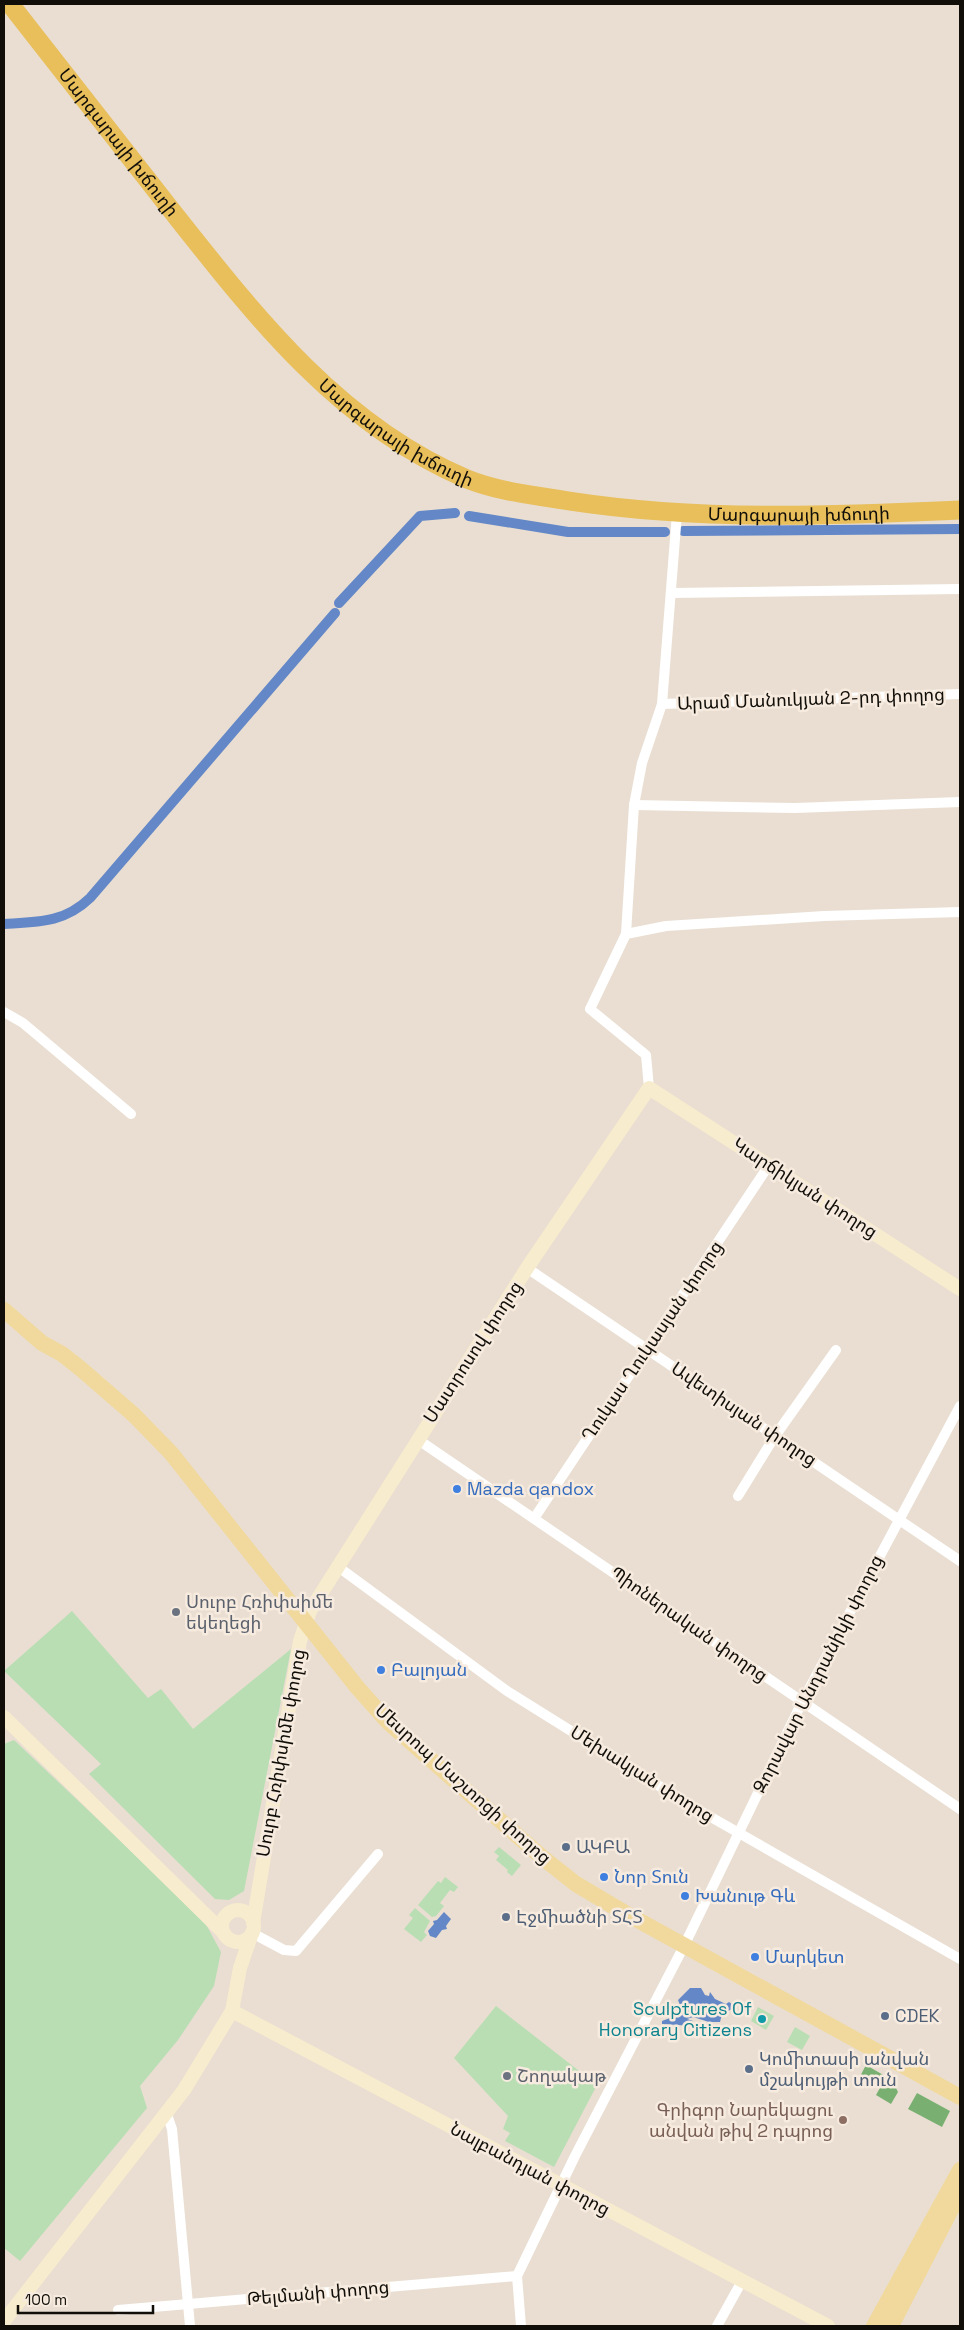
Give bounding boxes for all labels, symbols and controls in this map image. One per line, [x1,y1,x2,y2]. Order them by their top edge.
street label: Մարգարայի խճուղի [54,64,184,221]
street label: Մարգարայի խճուղի [314,373,477,491]
street label: Մարգարայի խճուղի [707,501,890,526]
street label: Արամ Մանուկյան 2-րդ փողոց [677,682,945,715]
street label: Կարճիկյան փողոց [729,1132,882,1243]
street label: Ղուկաս Ղուկասյան փողոց [576,1236,727,1445]
street label: Մատրոսով փողոց [418,1276,527,1427]
street label: Ավետիսյան փողոց [667,1356,822,1471]
place label: Mazda qandox [467,1477,594,1500]
marker: Mazda qandox [451,1483,463,1495]
street label: Զորավար Անդրանիկի փողոց [747,1551,888,1797]
street label: Պիոներական փողոց [606,1561,772,1687]
place label: Սուրբ Հռիփսիմե եկեղեցի [186,1590,333,1634]
marker: Սուրբ Հռիփսիմե եկեղեցի [170,1606,182,1618]
street label: Սուրբ Հռիփսիմե փողոց [251,1647,310,1859]
place label: Բալոյան [391,1658,467,1681]
marker: Բալոյան [375,1664,387,1676]
street label: Մեսրոպ Մաշտոցի փողոց [370,1698,556,1869]
street label: Մեխակյան փողոց [566,1720,718,1827]
place label: ԱԿԲԱ [576,1835,630,1858]
marker: ԱԿԲԱ [560,1841,572,1853]
place label: Նոր Տուն [614,1865,689,1888]
marker: Նոր Տուն [598,1871,610,1883]
place label: Խանութ Գև [695,1884,796,1907]
marker: Խանութ Գև [679,1890,691,1902]
place label: Էջմիածնի ՏՀՏ [516,1905,643,1928]
marker: Էջմիածնի ՏՀՏ [500,1911,512,1923]
place label: Մարկետ [765,1945,845,1968]
marker: Մարկետ [749,1951,761,1963]
place label: Sculptures Of Honorary Citizens [599,1997,752,2041]
place label: CDEK [895,2004,940,2027]
marker: CDEK [879,2010,891,2022]
marker: Sculptures Of Honorary Citizens [756,2013,768,2025]
place label: Կոմիտասի անվան մշակույթի տուն [759,2047,929,2091]
marker: Կոմիտասի անվան մշակույթի տուն [743,2063,755,2075]
place label: Շողակաթ [517,2064,607,2087]
marker: Շողակաթ [501,2070,513,2082]
place label: Գրիգոր Նարեկացու անվան թիվ 2 դպրոց [649,2098,833,2142]
marker: Գրիգոր Նարեկացու անվան թիվ 2 դպրոց [837,2114,849,2126]
street label: Նալբանդյան փողոց [446,2117,614,2220]
street label: Թելմանի փողոց [246,2275,390,2310]
scale bar [18,2282,152,2314]
text: 100 m [25,2290,67,2309]

